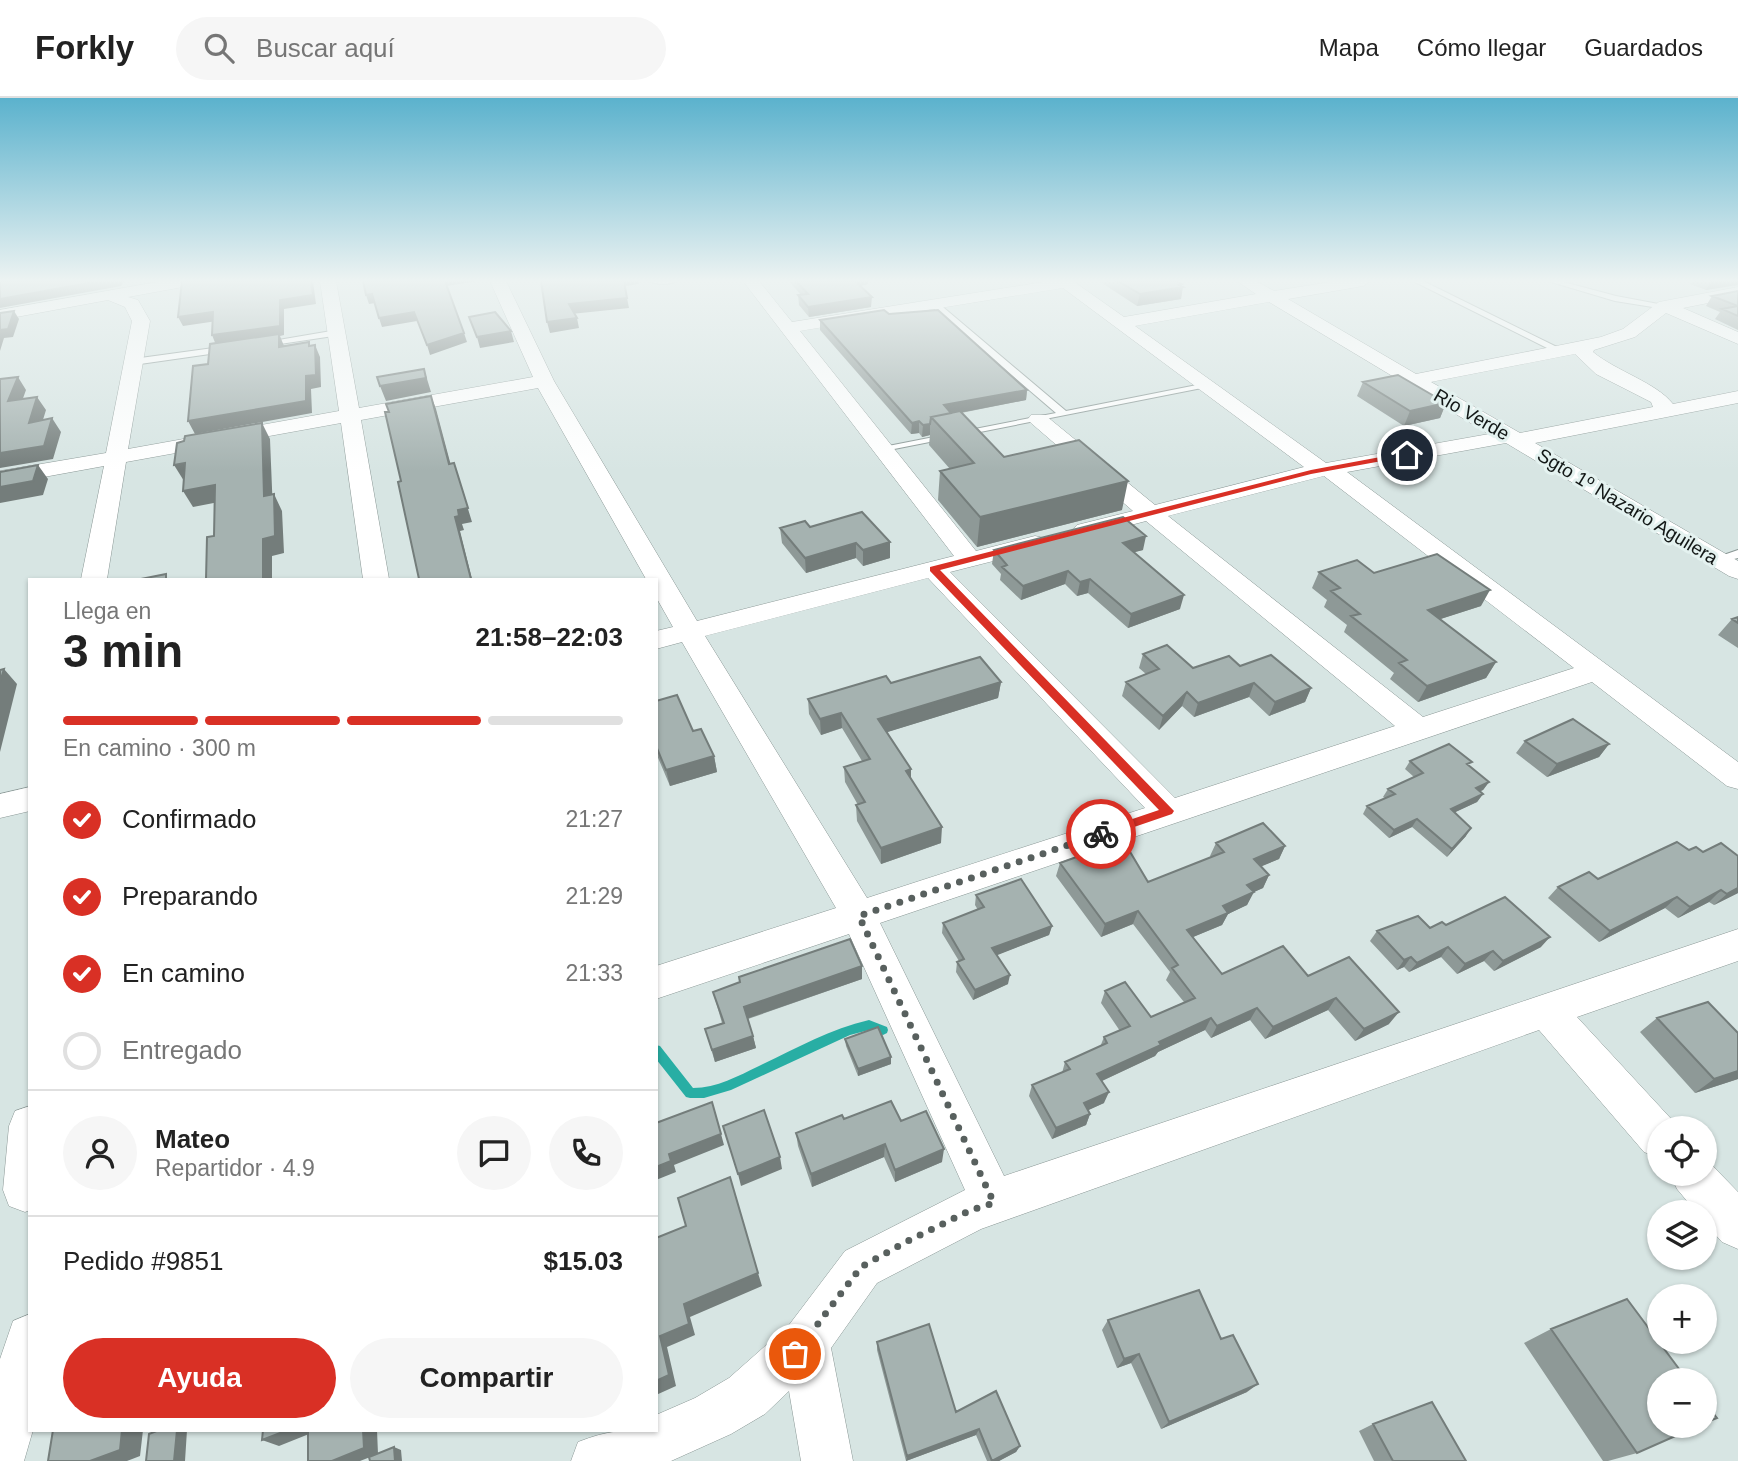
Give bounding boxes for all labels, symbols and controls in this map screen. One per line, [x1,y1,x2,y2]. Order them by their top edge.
search box [176,17,666,80]
text: Forkly [35,29,134,66]
icon: search [200,29,238,67]
text: Buscar aquí [256,33,395,63]
text: Mapa [1319,34,1379,61]
text: Cómo llegar [1417,34,1546,61]
text: Guardados [1584,34,1703,61]
street label: Rio Verde [1430,384,1513,444]
pin [1377,425,1437,485]
icon: home [1388,436,1426,474]
street label: Sgto 1º Nazario Aguilera [1534,444,1722,569]
text: Llega en [63,598,151,624]
text: 21:58–22:03 [476,622,623,652]
text: 3 min [63,625,183,677]
text: En camino · 300 m [63,735,256,761]
courier [1066,799,1136,869]
icon: check [63,801,101,839]
text: Confirmado [122,804,256,834]
text: 21:27 [565,806,623,832]
icon: bike [1082,815,1120,853]
icon: check [63,878,101,916]
text: Preparando [122,881,258,911]
text: 21:29 [565,883,623,909]
icon: check [63,955,101,993]
text: En camino [122,958,245,988]
text: 21:33 [565,960,623,986]
text: Entregado [122,1035,242,1065]
button: person [63,1116,137,1190]
button: chat [457,1116,531,1190]
button: phone [549,1116,623,1190]
map controls [1647,1116,1717,1438]
button: locate [1647,1116,1717,1186]
text: Mateo [155,1124,230,1154]
text: Repartidor · 4.9 [155,1155,315,1181]
button: layers [1647,1200,1717,1270]
text: Pedido #9851 [63,1246,223,1276]
text: $15.03 [543,1246,623,1276]
button: + [1647,1284,1717,1354]
pin [765,1324,825,1384]
icon: bag [776,1335,814,1373]
button: Ayuda [63,1338,336,1418]
button: Compartir [350,1338,623,1418]
button: − [1647,1368,1717,1438]

